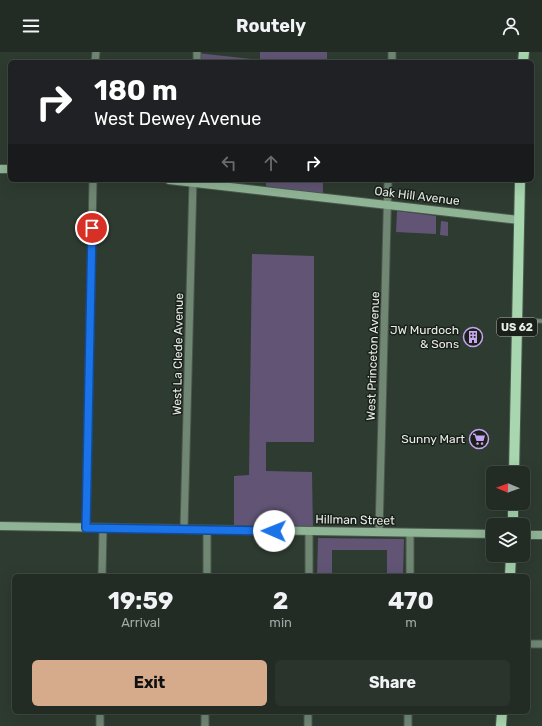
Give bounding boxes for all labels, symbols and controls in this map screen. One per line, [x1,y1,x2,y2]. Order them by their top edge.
icon: menu [20,15,42,37]
text: Routely [236,15,306,37]
icon: person [500,15,522,37]
text: 180 m [94,74,178,107]
icon: right [28,76,80,128]
text: West Dewey Avenue [94,108,261,130]
icon: left [218,152,240,174]
icon: ahead [260,152,282,174]
icon: right [302,152,324,174]
street label: Oak Hill Avenue [374,184,461,208]
pin [75,211,109,245]
icon: arrive [81,217,103,239]
street label: West Princeton Avenue [364,291,382,421]
street label: West La Clede Avenue [170,292,186,415]
road number: US 62 [497,318,537,336]
place label: JW Murdoch & Sons [390,323,459,351]
building icon: JW Murdoch & Sons [462,326,484,348]
supermarket icon: Sunny Mart [468,428,490,450]
place label: Sunny Mart [401,432,465,446]
north arrow [486,466,530,510]
map controls [486,466,530,562]
position arrow [253,510,295,552]
street label: Hillman Street [315,512,395,528]
button: layers [486,518,530,562]
text: 19:59 [108,587,173,615]
text: 2 [273,587,288,615]
text: 470 [388,587,434,615]
text: Arrival [121,615,160,630]
text: min [269,615,292,630]
text: m [405,615,417,630]
button: Exit [32,660,267,706]
button: Share [275,660,510,706]

